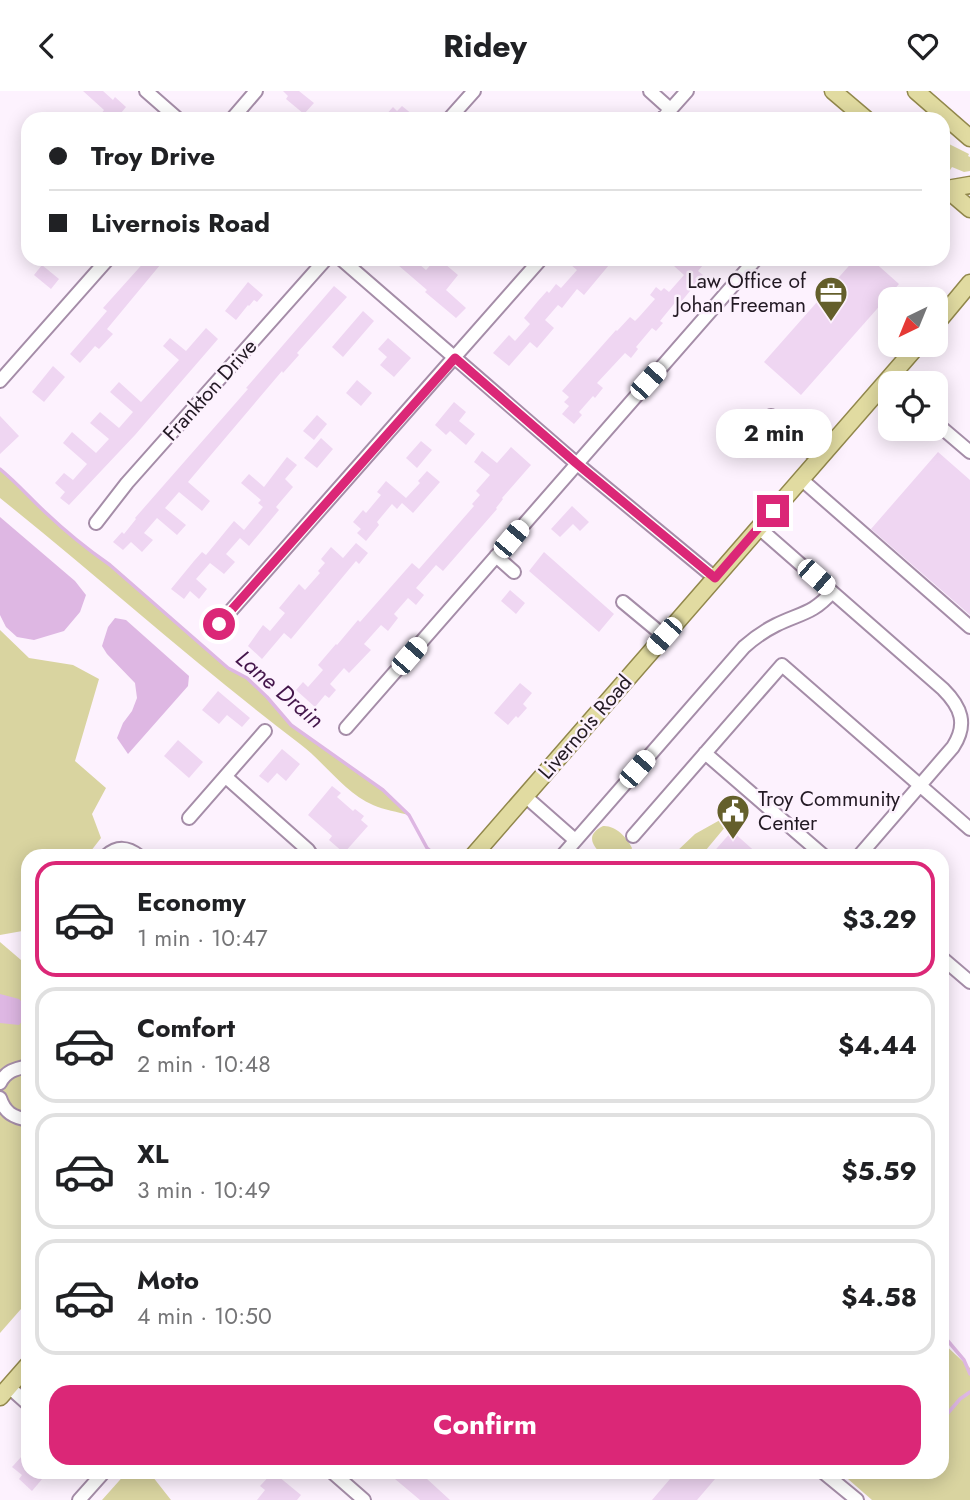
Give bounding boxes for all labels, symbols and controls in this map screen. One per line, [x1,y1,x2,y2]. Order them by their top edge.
text: Ridey [443,23,527,69]
icon: back [28,27,66,65]
icon: heart [904,27,942,65]
text: Troy Drive [91,137,215,175]
text: Livernois Road [91,204,270,242]
place label: Law Office of Johan Freeman [672,266,807,320]
office icon: Law Office of Johan Freeman [812,274,850,323]
north arrow [878,287,948,357]
map controls [878,287,948,441]
street label: Frankton Drive [156,332,264,448]
car [627,358,670,404]
button: locate [878,371,948,441]
callout: 2 min [715,409,831,459]
text: 2 min [744,416,804,450]
route end [757,495,789,527]
car [490,516,533,562]
car [794,555,839,599]
route start [203,608,235,640]
car [643,613,686,659]
car [388,633,431,679]
water label: Lane Drain [228,642,332,736]
street label: Livernois Road [531,668,639,786]
car [616,746,659,792]
place label: Troy Community Center [758,784,901,838]
public building icon: Troy Community Center [714,792,752,841]
text: Economy [137,883,246,921]
icon: car [53,888,116,951]
text: $3.29 [842,900,917,938]
text: 1 min · 10:47 [137,921,267,955]
text: Comfort [137,1009,235,1047]
icon: car [53,1014,116,1077]
text: $4.44 [838,1026,917,1064]
text: 2 min · 10:48 [137,1047,271,1081]
text: XL [137,1135,169,1173]
icon: car [53,1140,116,1203]
text: $5.59 [842,1152,917,1190]
text: 3 min · 10:49 [137,1173,271,1207]
text: Moto [137,1261,199,1299]
icon: car [53,1266,116,1329]
text: $4.58 [841,1278,917,1316]
text: 4 min · 10:50 [137,1299,272,1333]
button: Confirm [49,1385,921,1465]

